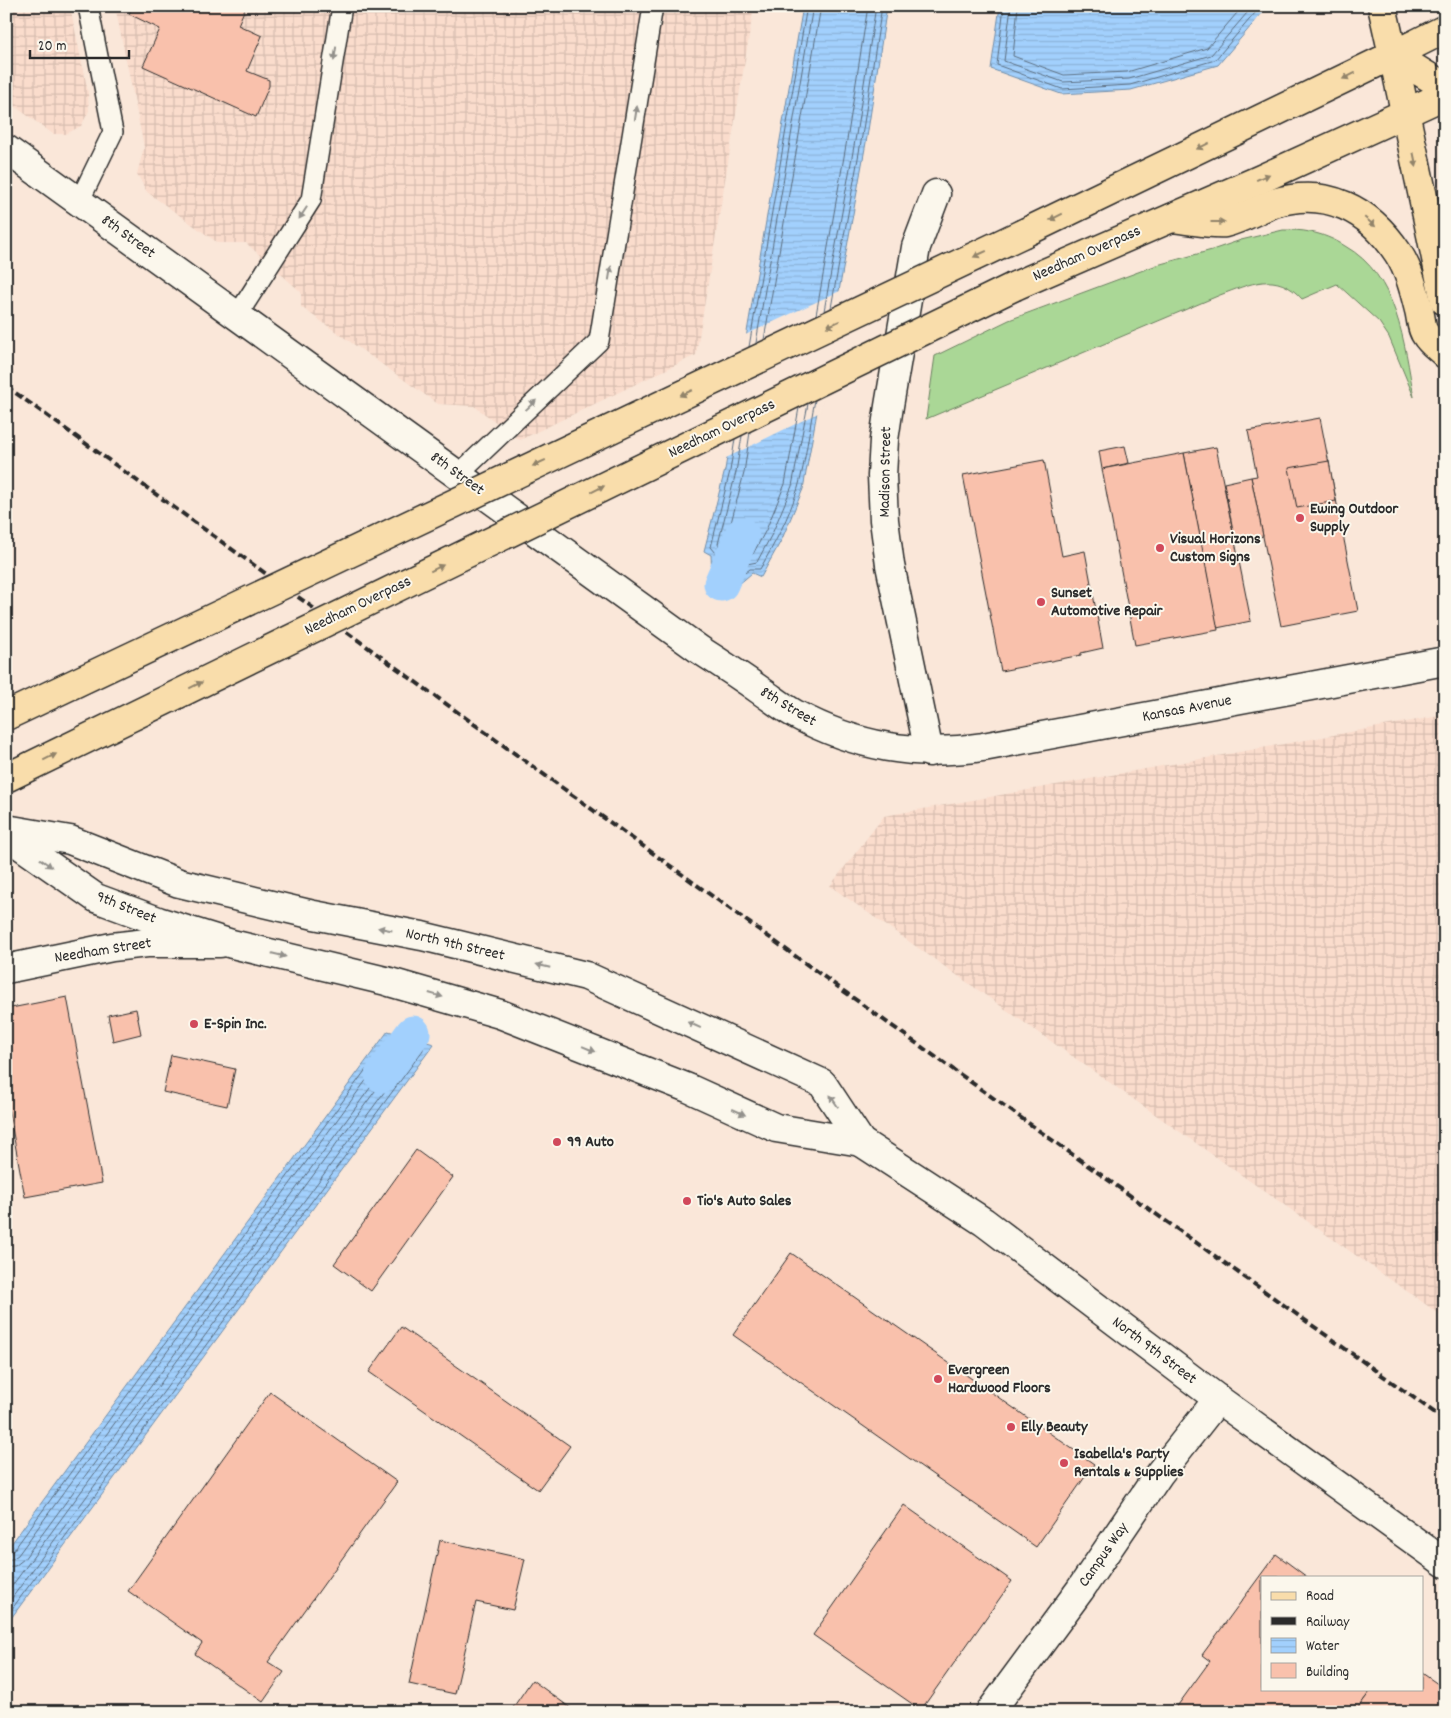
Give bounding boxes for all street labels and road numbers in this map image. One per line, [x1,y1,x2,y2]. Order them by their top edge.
street label: 8th Street [96,209,160,265]
street label: Needham Overpass [1029,220,1145,288]
street label: Needham Overpass [665,393,779,465]
street label: Madison Street [874,426,898,518]
street label: 8th Street [425,446,489,502]
street label: Needham Overpass [301,570,415,642]
street label: 8th Street [755,681,821,733]
street label: Kansas Avenue [1140,689,1234,729]
street label: 9th Street [92,886,160,931]
street label: North 9th Street [403,922,507,968]
street label: Needham Street [53,932,153,970]
street label: North 9th Street [1107,1311,1201,1391]
street label: Campus Way [1073,1518,1135,1592]

